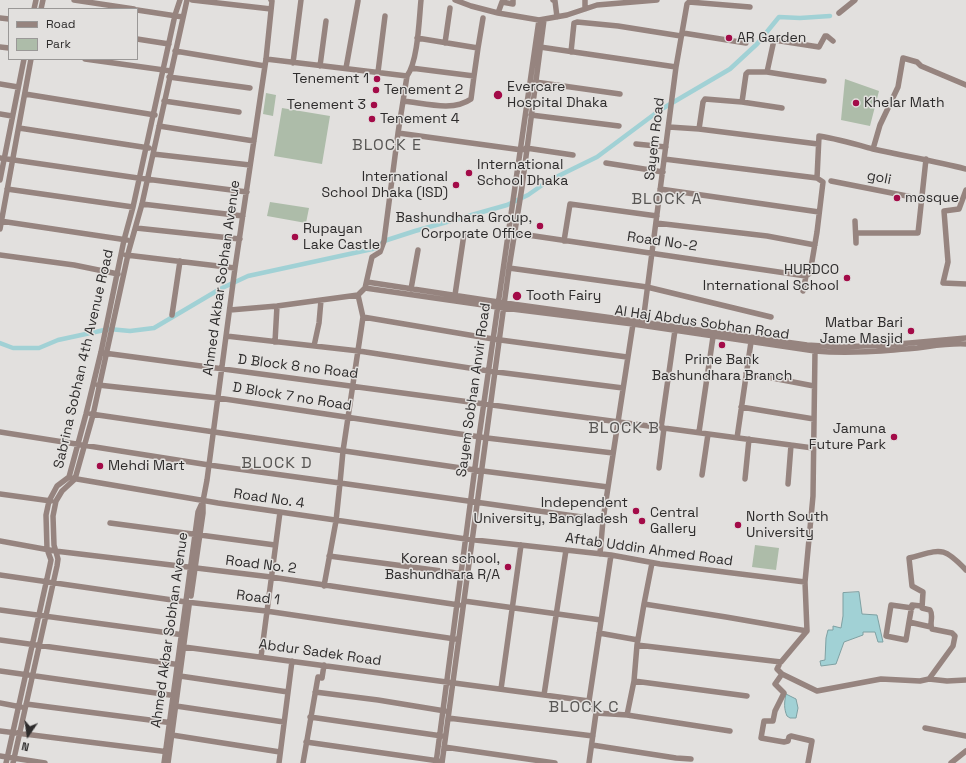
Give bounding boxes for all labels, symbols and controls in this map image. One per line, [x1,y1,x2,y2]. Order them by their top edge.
legend [8,8,138,60]
text: Road [46,16,75,32]
place label: AR Garden [737,30,806,46]
marker: AR Garden [724,33,734,43]
text: Park [46,36,71,52]
place label: Tenement 1 [292,71,369,87]
marker: Tenement 1 [372,74,382,84]
place label: Evercare Hospital Dhaka [507,79,607,112]
place label: Tenement 2 [384,82,463,98]
marker: Tenement 2 [371,85,381,95]
marker: Evercare Hospital Dhaka [492,89,504,101]
place label: Khelar Math [864,95,945,111]
place label: Tenement 3 [287,97,366,113]
street label: Sayem Road [642,97,668,181]
marker: Khelar Math [851,98,861,108]
marker: Tenement 3 [369,100,379,110]
place label: Tenement 4 [380,111,459,127]
marker: Tenement 4 [367,114,377,124]
district label: BLOCK E [352,136,422,156]
place label: International School Dhaka [477,157,568,190]
street label: goli [865,167,893,189]
marker: International School Dhaka [464,168,474,178]
place label: International School Dhaka (ISD) [322,169,448,202]
street label: Ahmed Akbar Sobhan Avenue [200,179,244,377]
marker: International School Dhaka (ISD) [451,180,461,190]
district label: BLOCK A [632,190,702,210]
place label: mosque [905,190,959,206]
marker: mosque [892,193,902,203]
place label: Bashundhara Group, Corporate Office [396,210,532,242]
place label: Rupayan Lake Castle [303,221,380,254]
marker: Bashundhara Group, Corporate Office [535,221,545,231]
street label: Road No-2 [626,229,698,255]
marker: Rupayan Lake Castle [290,232,300,242]
street label: Sabrina Sobhan 4th Avenue Road [51,248,117,470]
place label: HURDCO International School [703,262,839,294]
marker: HURDCO International School [842,273,852,283]
place label: Tooth Fairy [526,288,601,304]
marker: Tooth Fairy [511,290,523,302]
street label: Sayem Sobhan Anvir Road [453,302,495,478]
street label: Al Haj Abdus Sobhan Road [614,302,790,344]
place label: Matbar Bari Jame Masjid [820,315,903,348]
marker: Matbar Bari Jame Masjid [906,326,916,336]
marker: Prime Bank Bashundhara Branch [717,340,727,350]
street label: D Block 8 no Road [237,351,359,383]
place label: Prime Bank Bashundhara Branch [652,352,792,384]
street label: D Block 7 no Road [231,379,353,415]
district label: BLOCK B [588,419,660,439]
place label: Jamuna Future Park [809,421,886,454]
marker: Jamuna Future Park [889,432,899,442]
district label: BLOCK D [241,454,313,474]
place label: Mehdi Mart [108,458,185,474]
marker: Mehdi Mart [95,461,105,471]
street label: Road No. 4 [232,486,306,512]
place label: Independent University, Bangladesh [474,495,628,528]
place label: Central Gallery [650,505,699,538]
marker: Independent University, Bangladesh [631,506,641,516]
place label: North South University [746,509,829,542]
marker: Central Gallery [637,516,647,526]
marker: North South University [733,520,743,530]
street label: Aftab Uddin Ahmed Road [564,530,734,570]
street label: Ahmed Akbar Sobhan Avenue [148,531,192,729]
place label: Korean school, Bashundhara R/A [385,551,500,584]
street label: Road No. 2 [225,552,297,578]
marker: Korean school, Bashundhara R/A [503,562,513,572]
street label: Road 1 [235,587,281,609]
street label: Abdur Sadek Road [258,636,382,670]
district label: BLOCK C [548,698,620,718]
north arrow [8,715,48,755]
text: N [20,739,30,754]

